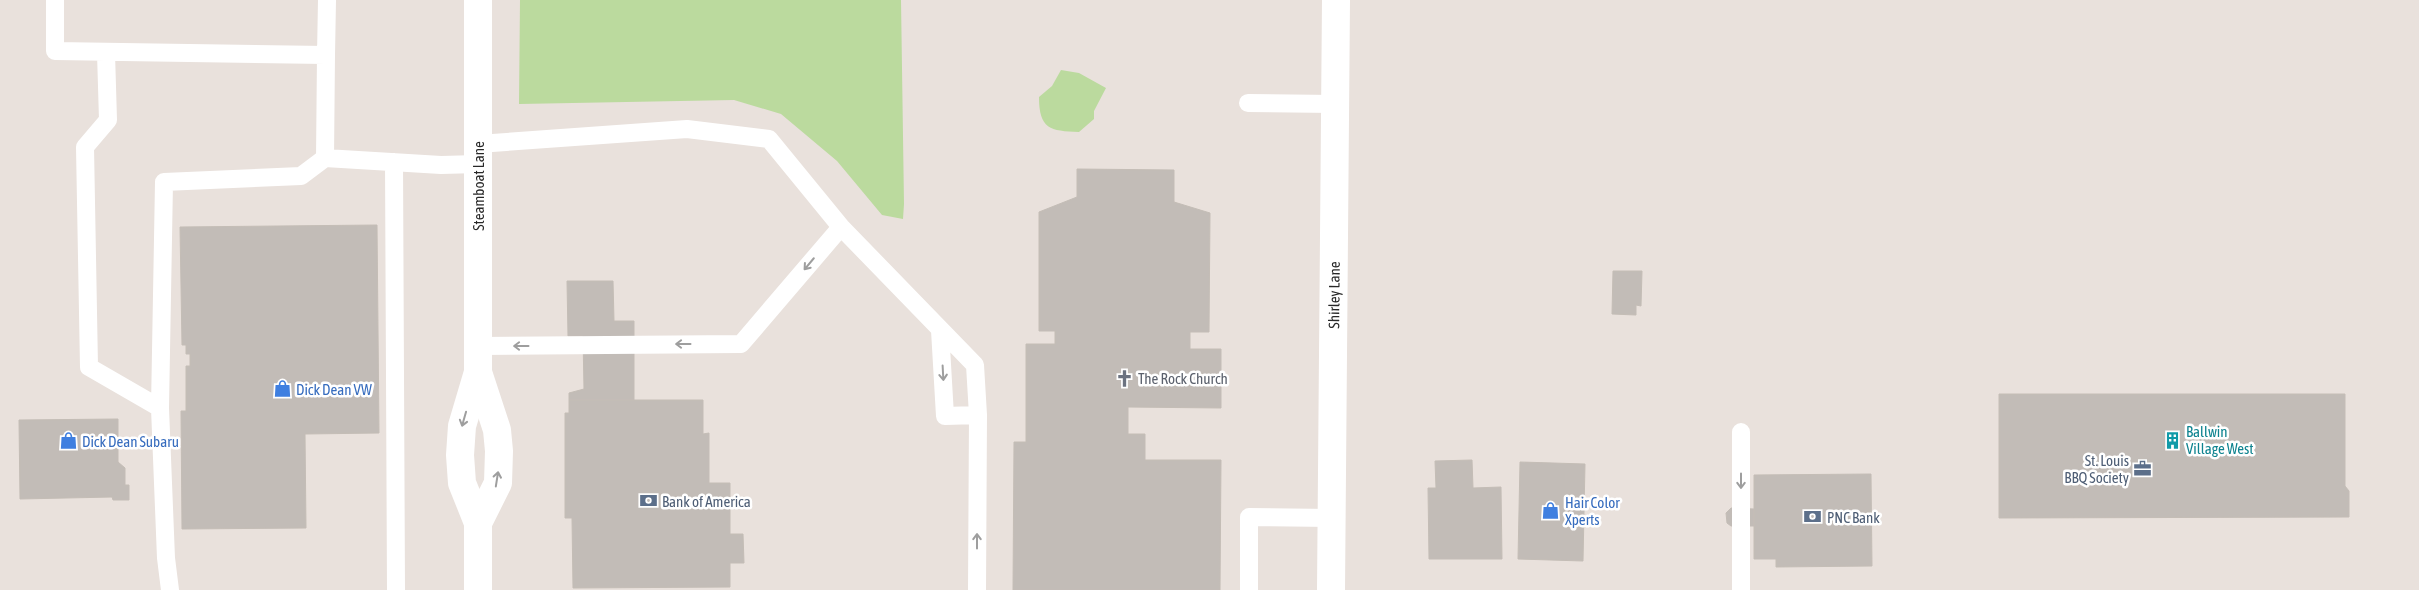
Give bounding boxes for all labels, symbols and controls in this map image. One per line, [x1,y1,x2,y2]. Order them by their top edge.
street label: Steamboat Lane [470,141,487,231]
one-way arrow [803,258,815,271]
street label: Shirley Lane [1325,261,1342,329]
one-way arrow [676,339,692,349]
one-way arrow [513,341,530,351]
one-way arrow [938,365,947,381]
church icon: The Rock Church [1114,368,1134,388]
place label: The Rock Church [1138,370,1228,387]
shop icon: Dick Dean VW [272,379,292,399]
place label: Dick Dean VW [296,381,372,398]
one-way arrow [459,410,469,426]
place label: Ballwin Village West [2186,423,2254,457]
building icon: Ballwin Village West [2162,430,2182,450]
shop icon: Dick Dean Subaru [58,431,78,451]
place label: Dick Dean Subaru [82,433,179,450]
place label: St. Louis BBQ Society [2064,452,2129,486]
office icon: St. Louis BBQ Society [2133,459,2153,479]
one-way arrow [492,472,502,488]
one-way arrow [1736,472,1746,488]
bank icon: Bank of America [638,491,658,511]
place label: Bank of America [662,493,751,510]
place label: Hair Color Xperts [1565,494,1620,528]
shop icon: Hair Color Xperts [1541,501,1561,521]
bank icon: PNC Bank [1803,507,1823,527]
place label: PNC Bank [1827,509,1880,526]
one-way arrow [972,534,982,550]

